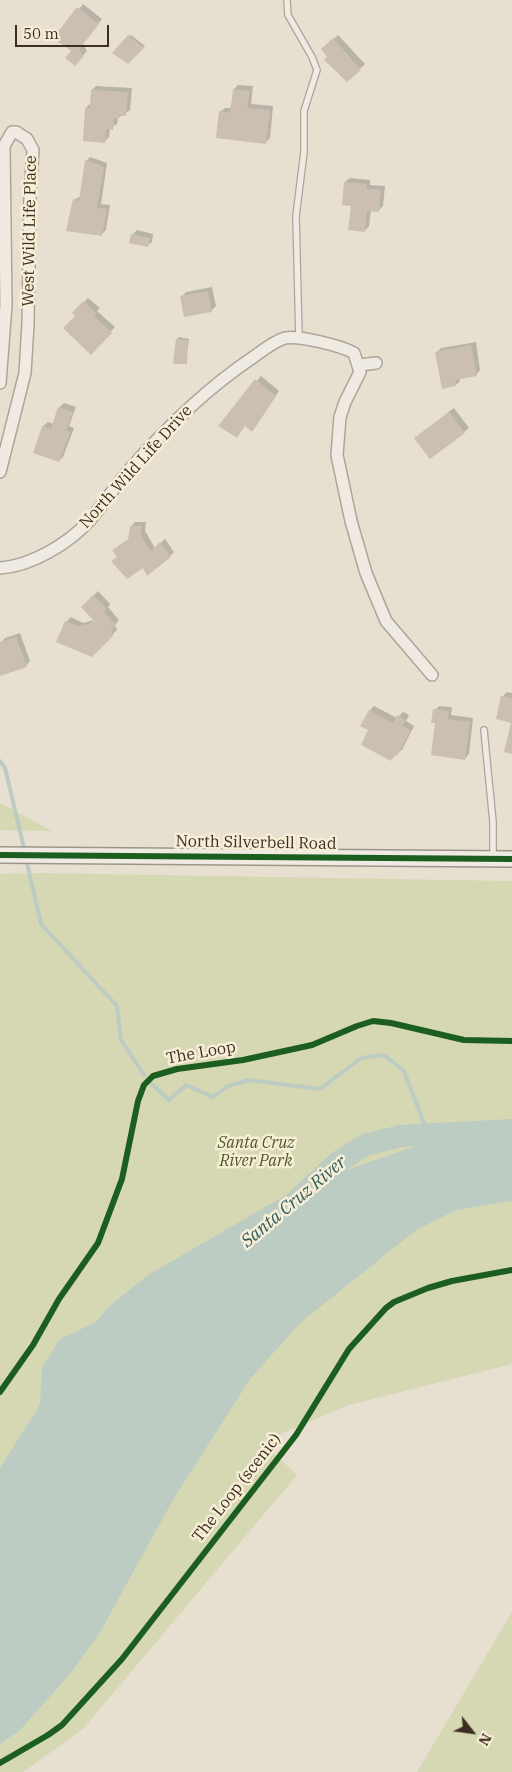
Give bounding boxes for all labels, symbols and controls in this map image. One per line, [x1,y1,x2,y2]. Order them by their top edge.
scale bar [18,15,111,47]
text: 50 m [23,24,59,43]
street label: West Wild Life Place [19,155,41,307]
street label: North Wild Life Drive [76,401,196,533]
street label: North Silverbell Road [175,832,337,854]
street label: The Loop [165,1037,237,1069]
park label: Santa Cruz River Park [218,1133,294,1171]
water label: Santa Cruz River [237,1152,351,1252]
street label: The Loop (scenic) [189,1430,285,1546]
north arrow [447,1707,497,1757]
text: N [474,1730,496,1749]

